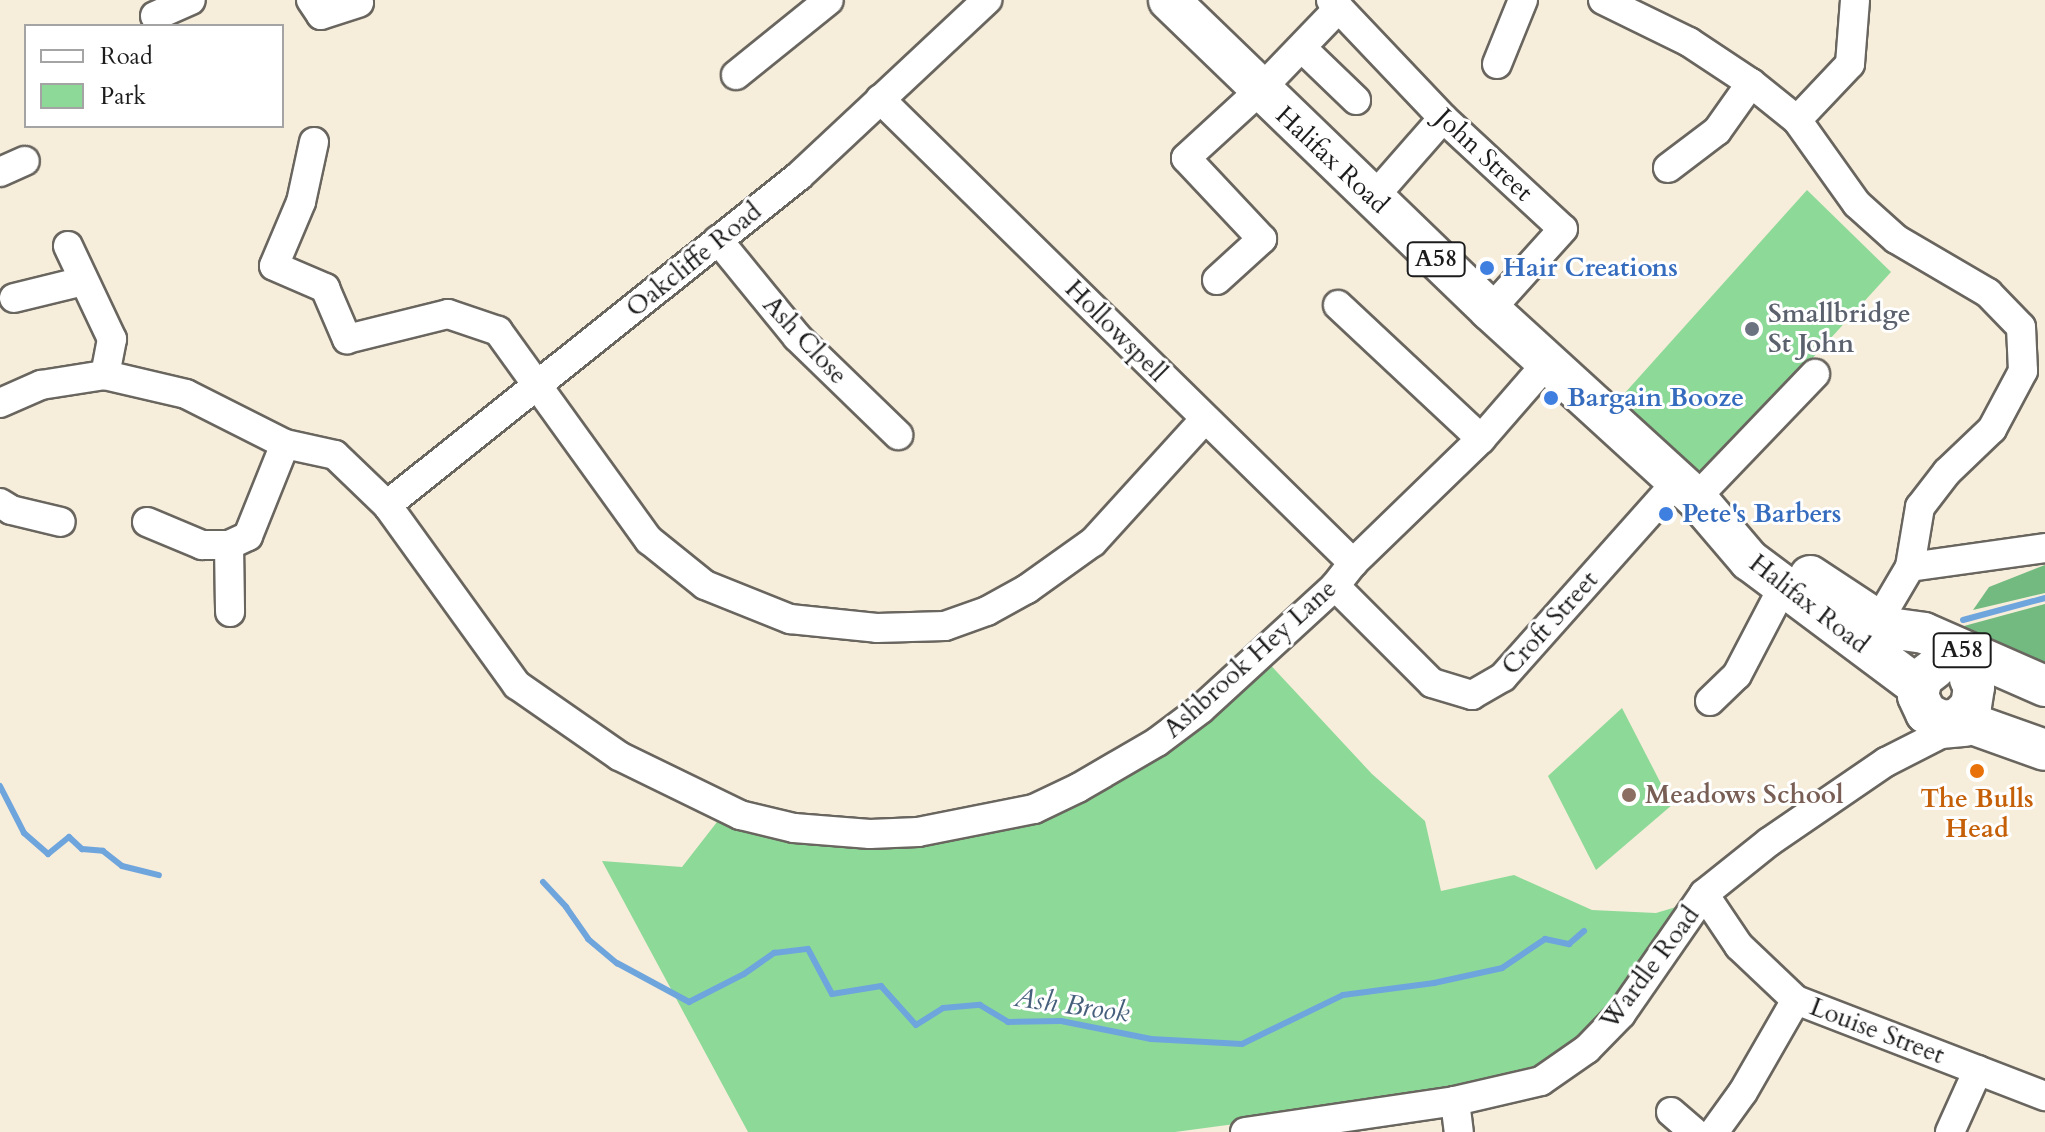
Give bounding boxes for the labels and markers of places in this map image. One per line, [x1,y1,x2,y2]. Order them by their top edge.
place label: Hair Creations [1503,252,1678,284]
marker: Hair Creations [1478,259,1496,277]
place label: Smallbridge St John [1768,298,1911,360]
marker: Smallbridge St John [1743,320,1761,338]
place label: Bargain Booze [1567,382,1744,414]
marker: Bargain Booze [1542,389,1560,407]
place label: Pete's Barbers [1682,498,1841,530]
marker: Pete's Barbers [1657,505,1675,523]
marker: The Bulls Head [1968,762,1986,780]
place label: Meadows School [1645,779,1844,811]
place label: The Bulls Head [1920,783,2034,844]
marker: Meadows School [1620,786,1638,804]

